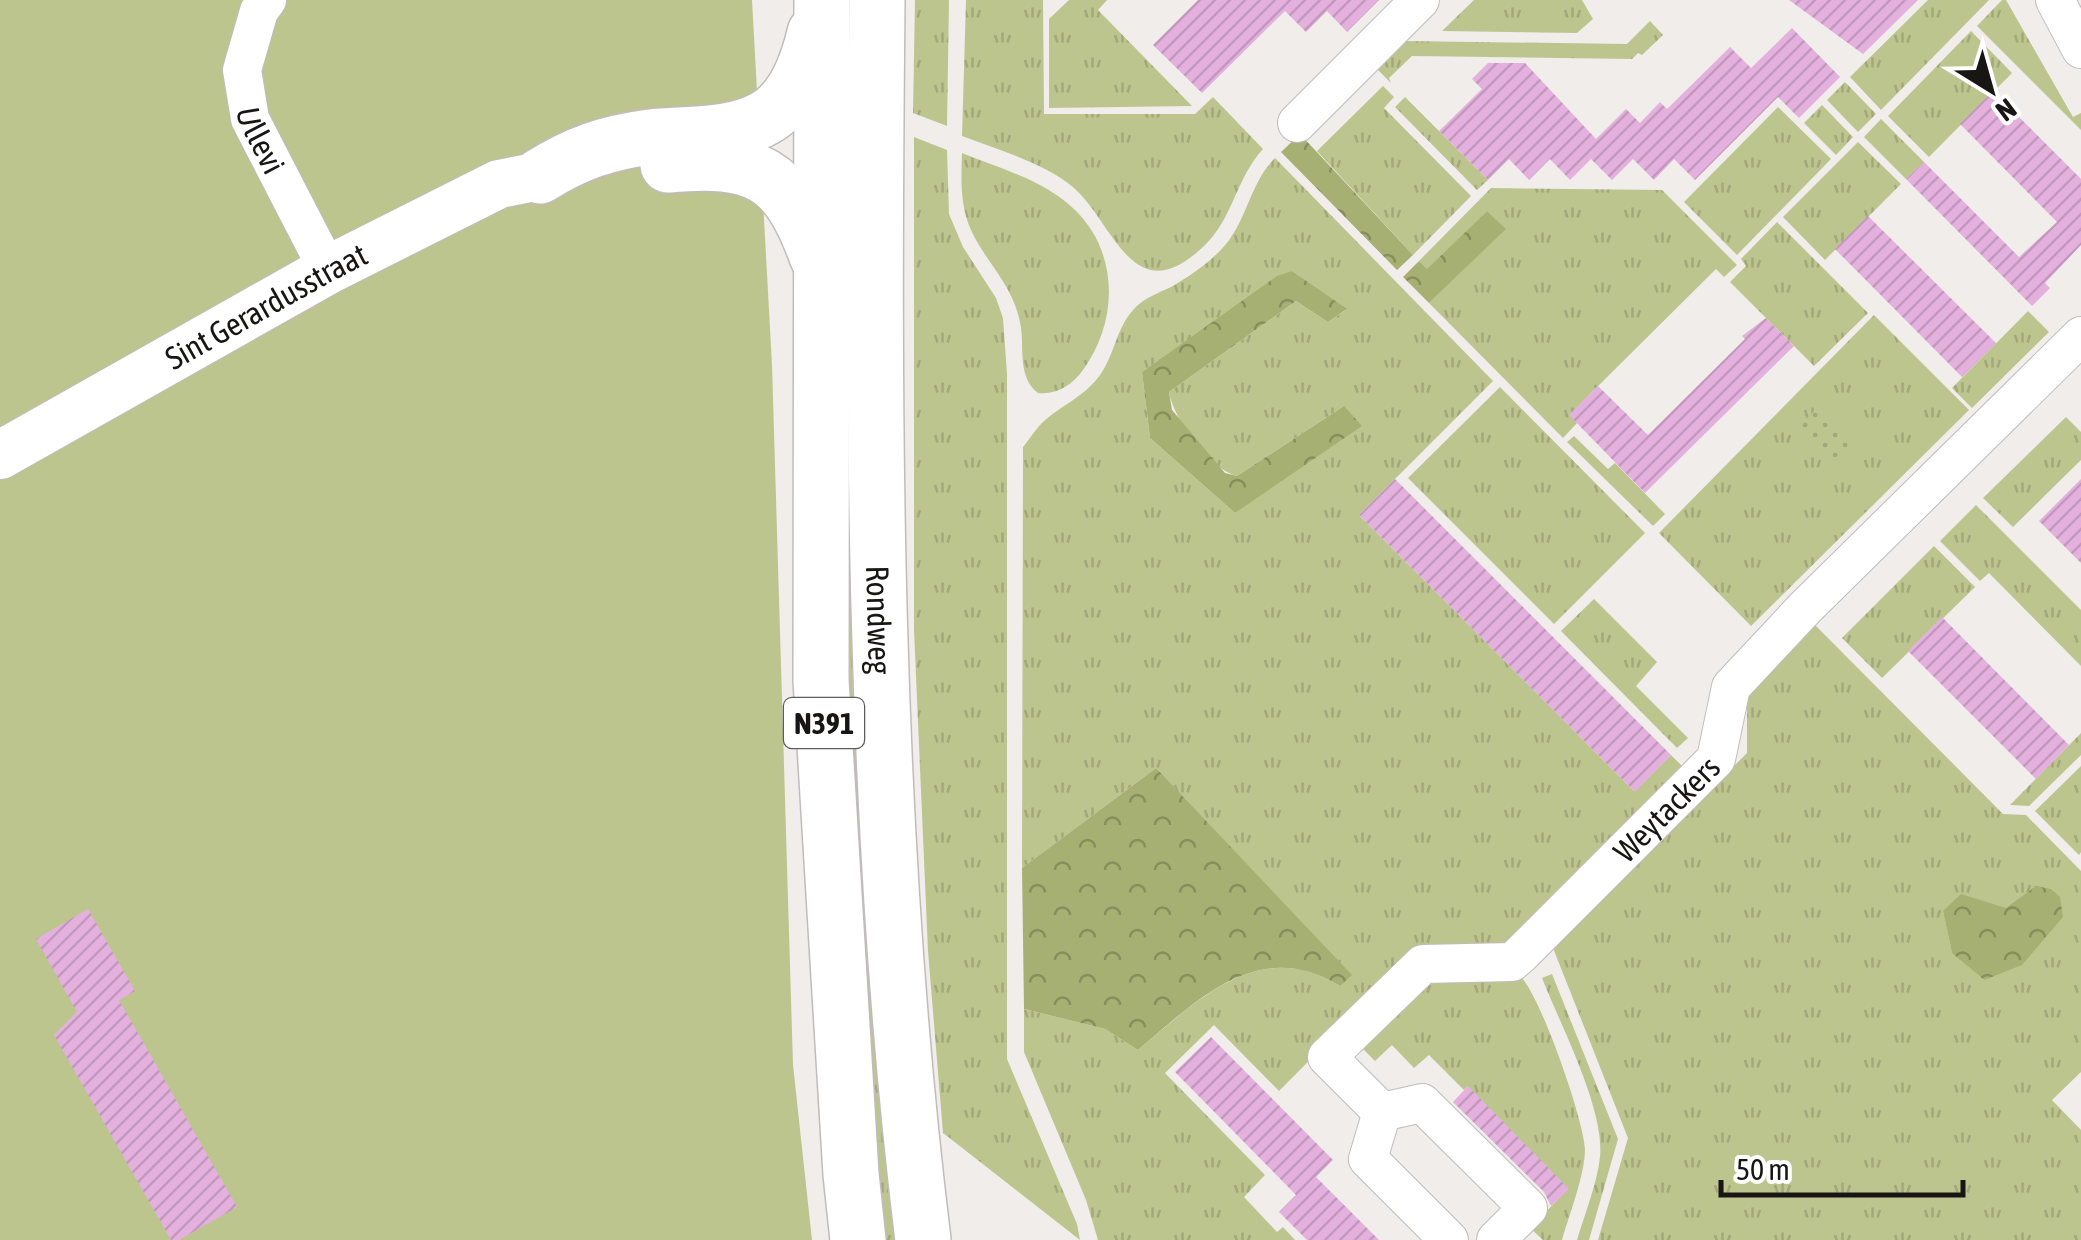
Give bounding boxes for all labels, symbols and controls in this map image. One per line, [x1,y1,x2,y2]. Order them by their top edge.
north arrow [1941,40,2041,140]
text: N [1990,92,2022,128]
street label: Ullevi [230,104,293,179]
street label: Sint Gerardusstraat [159,235,373,377]
street label: Rondweg [860,565,899,675]
road number: N391 [784,698,864,748]
street label: Weytackers [1606,748,1727,869]
scale bar [1721,1135,1964,1197]
text: 50 m [1736,1152,1790,1186]

